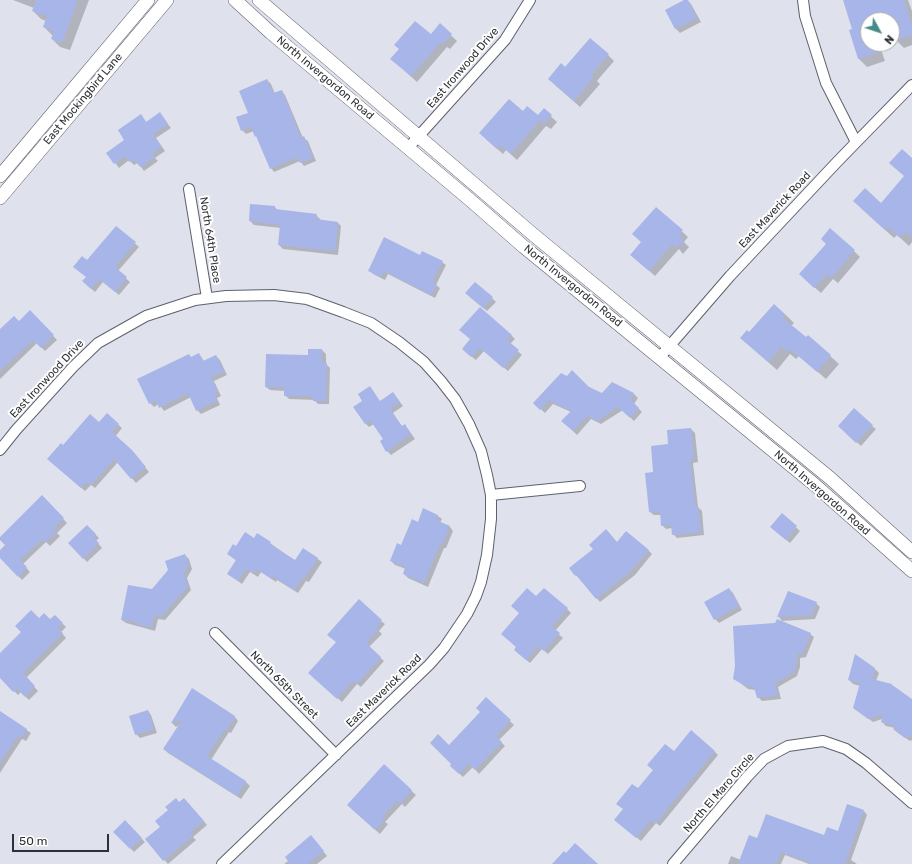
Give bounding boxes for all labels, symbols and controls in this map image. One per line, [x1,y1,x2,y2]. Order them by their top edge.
north arrow [860,12,900,52]
street label: East Ironwood Drive [424,25,502,111]
text: N [881,32,896,47]
street label: North Invergordon Road [274,34,376,122]
street label: East Mockingbird Lane [41,50,125,148]
street label: East Maverick Road [736,169,814,251]
street label: North 64th Place [197,196,223,284]
street label: North Invergordon Road [521,242,625,330]
street label: East Ironwood Drive [7,337,87,421]
street label: North Invergordon Road [771,448,873,538]
street label: North 65th Street [247,648,321,722]
street label: East Maverick Road [344,652,424,730]
street label: North El Maro Circle [681,751,757,835]
scale bar [14,826,111,852]
text: 50 m [19,834,47,848]

